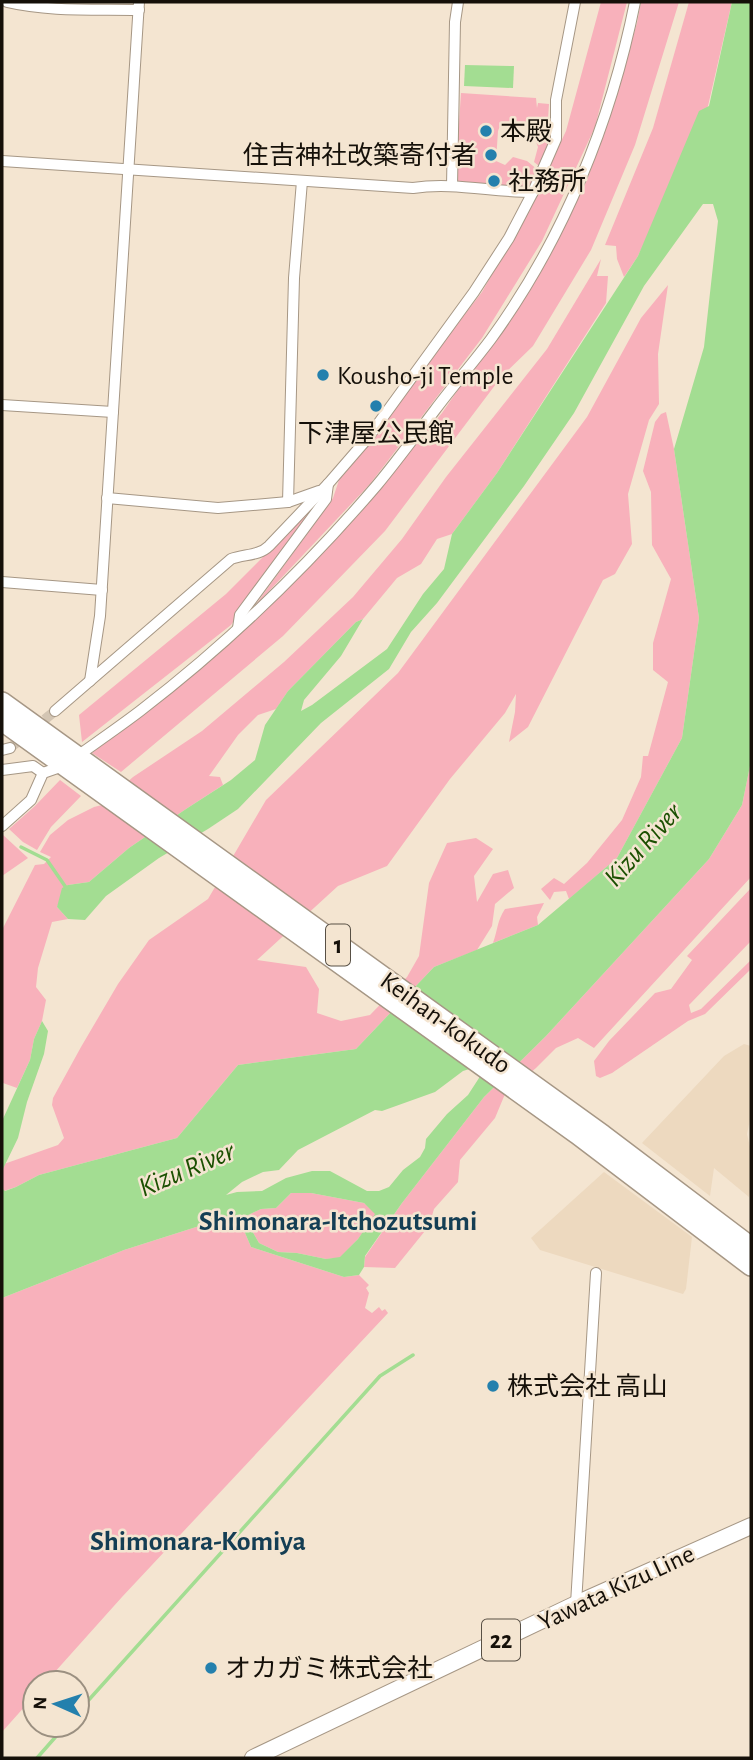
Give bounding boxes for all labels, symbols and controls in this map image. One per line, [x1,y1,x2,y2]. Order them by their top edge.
place label: 本殿 [500,118,552,145]
marker: 本殿 [478,123,494,139]
place label: 住吉神社改築寄付者 [243,141,477,169]
marker: 住吉神社改築寄付者 [483,147,499,163]
place label: 社務所 [508,168,586,195]
marker: 社務所 [486,173,502,189]
place label: Kousho-ji Temple [337,363,513,389]
marker: Kousho-ji Temple [315,367,331,383]
marker: 下津屋公民館 [368,398,384,414]
place label: 下津屋公民館 [298,420,454,447]
water label: Kizu River [599,798,688,892]
road number: 1 [326,925,350,965]
street label: Keihan-kokudo [375,967,515,1079]
water label: Kizu River [135,1137,240,1202]
district label: Shimonara-Itchozutsumi [199,1208,477,1236]
place label: 株式会社 高山 [507,1373,667,1400]
marker: 株式会社 高山 [485,1378,501,1394]
district label: Shimonara-Komiya [90,1528,306,1556]
street label: Yawata Kizu Line [534,1540,698,1635]
road number: 22 [482,1620,520,1660]
place label: オカガミ株式会社 [225,1655,433,1682]
marker: オカガミ株式会社 [203,1660,219,1676]
north arrow [21,1669,91,1739]
text: N [31,1696,50,1710]

